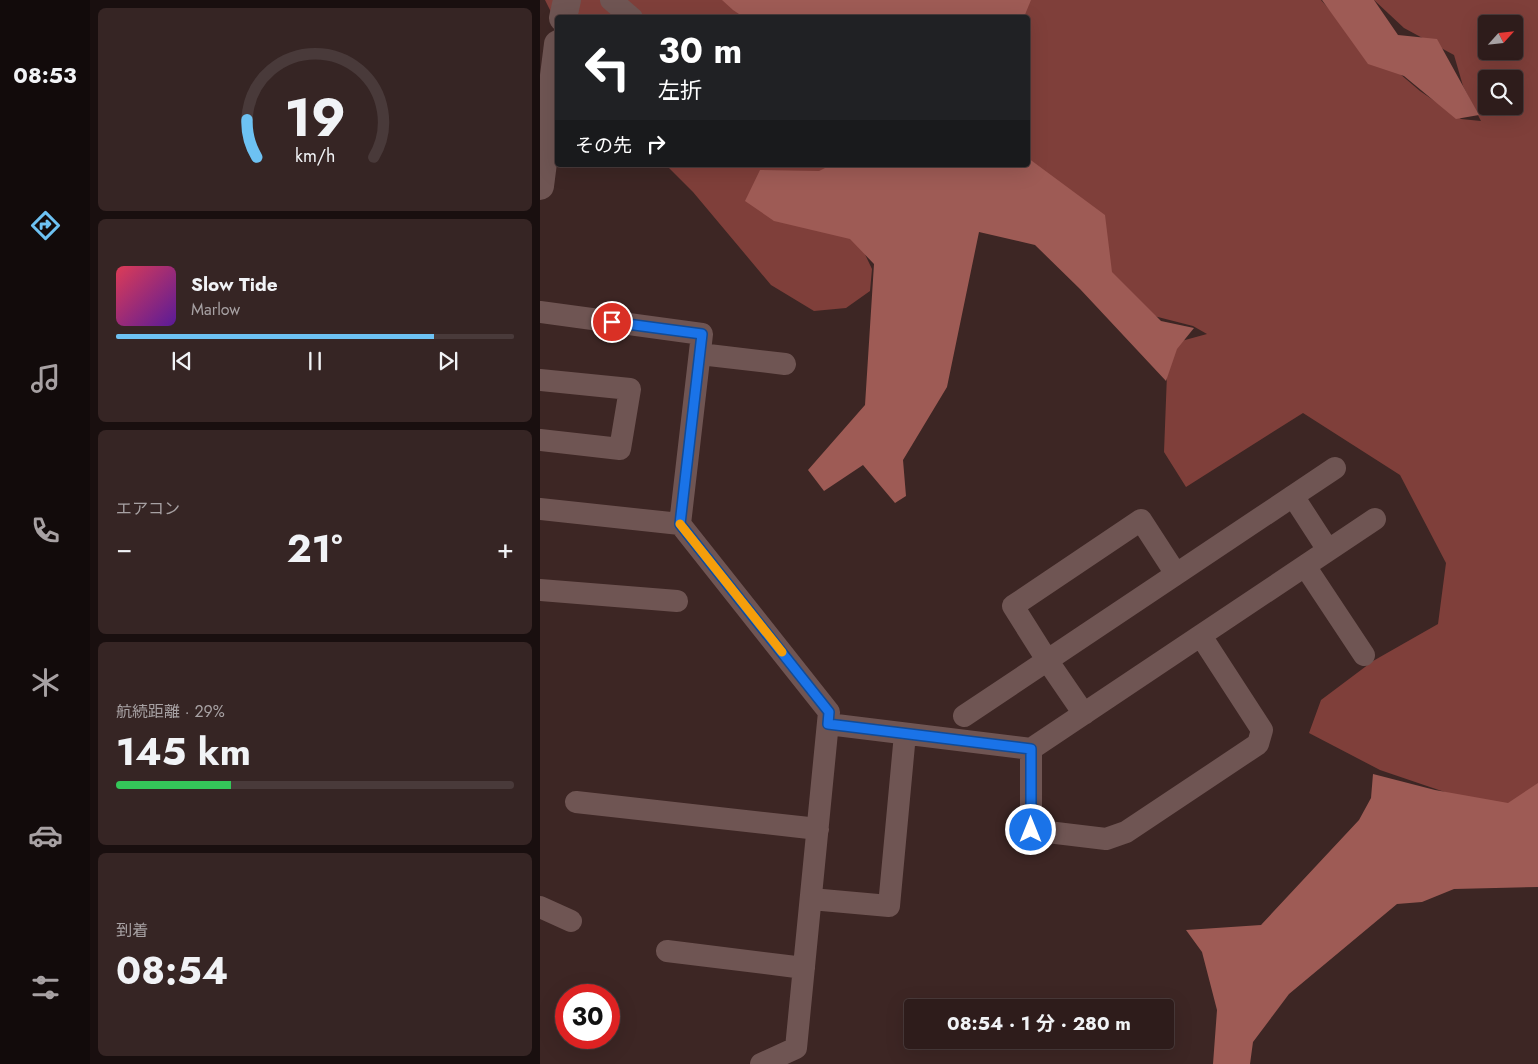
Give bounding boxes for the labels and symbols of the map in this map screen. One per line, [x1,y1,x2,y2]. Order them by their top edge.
north arrow [1478,15,1522,60]
pin [591,301,633,343]
position arrow [1004,803,1056,855]
speed limit sign: 30 [555,984,620,1049]

